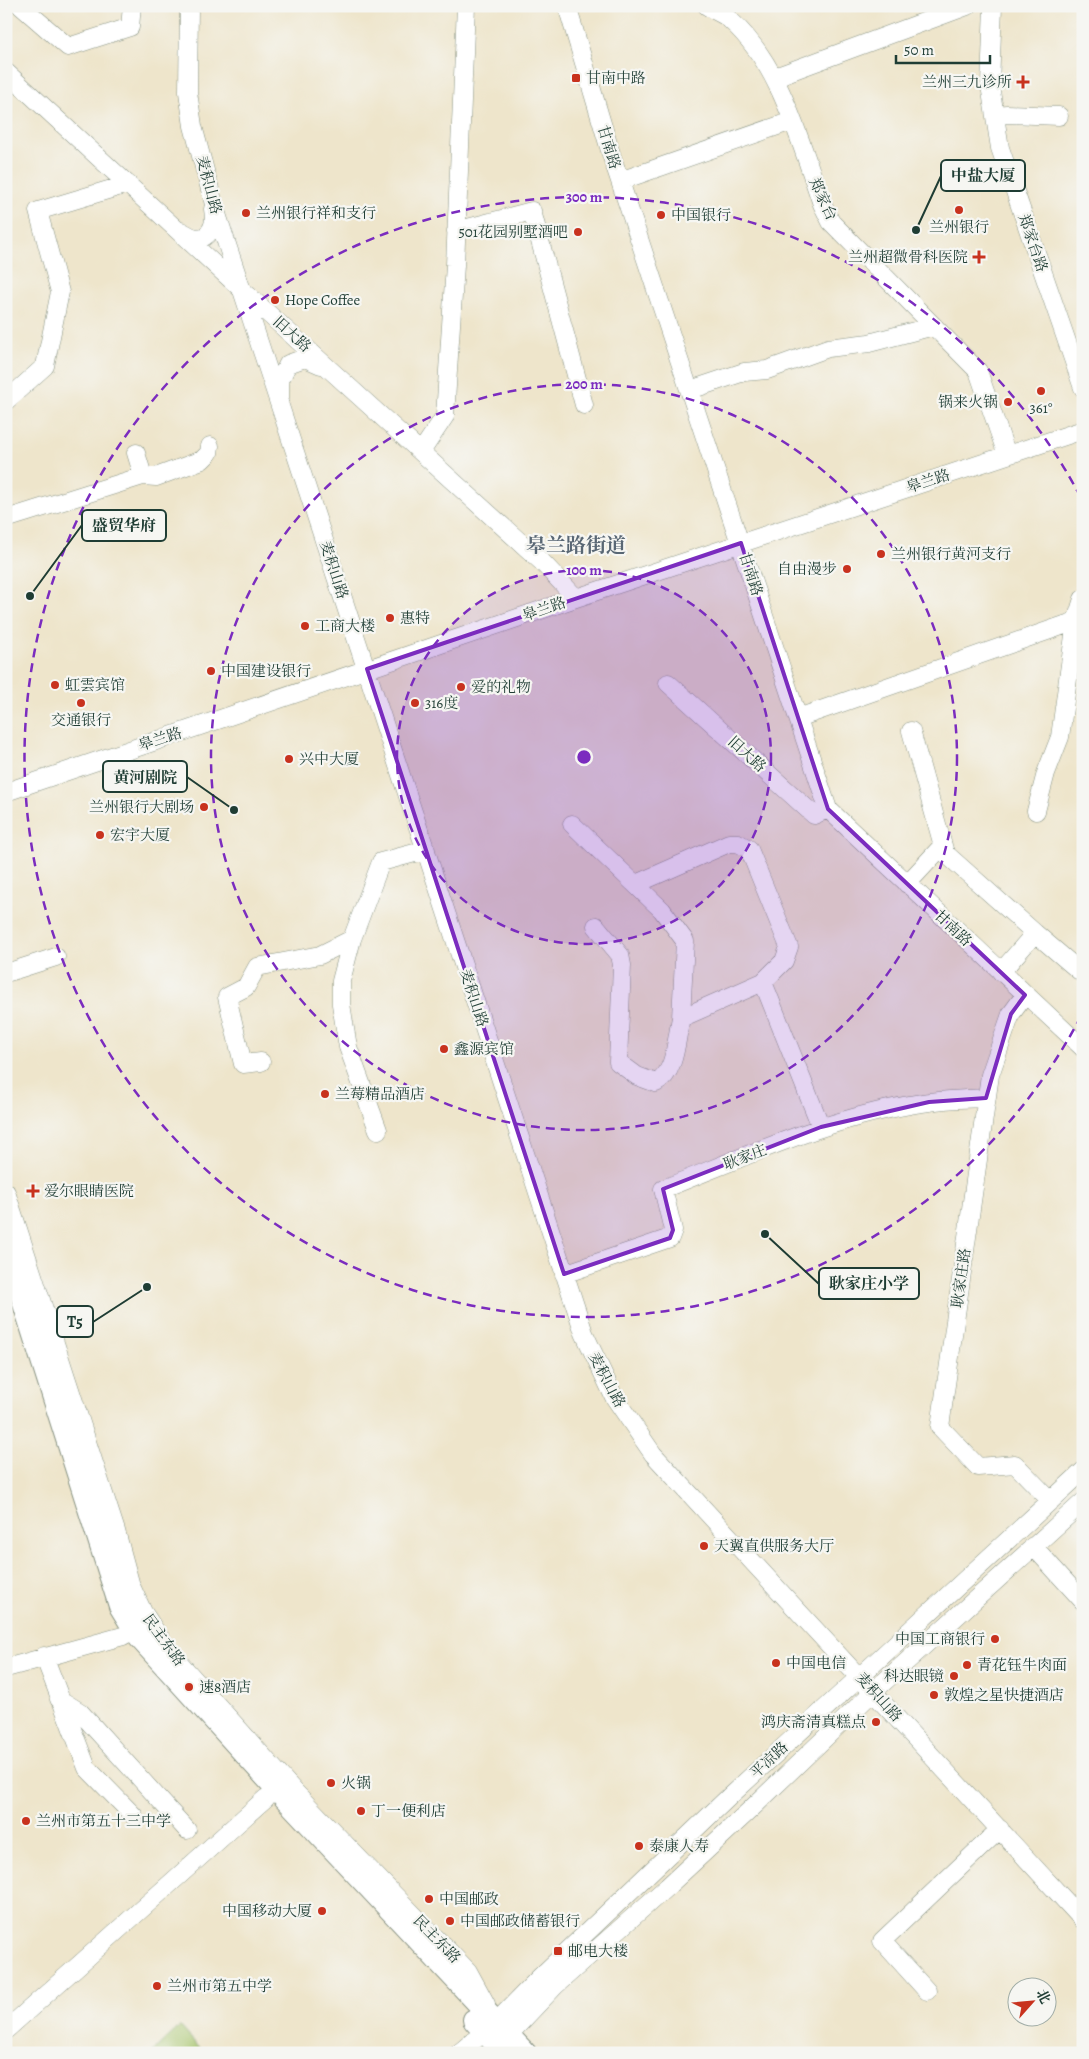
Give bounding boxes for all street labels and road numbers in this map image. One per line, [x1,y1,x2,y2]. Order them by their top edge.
street label: 甘南路 [593,123,625,171]
street label: 麦积山路 [192,153,226,217]
street label: 郑家台 [804,174,842,224]
street label: 郑家台路 [1014,211,1052,275]
street label: 旧大路 [269,312,315,356]
street label: 皋兰路 [904,465,952,497]
street label: 麦积山路 [315,538,353,602]
street label: 甘南路 [735,550,767,598]
street label: 皋兰路 [519,592,569,626]
street label: 皋兰路 [136,723,184,755]
street label: 旧大路 [724,732,770,776]
street label: 甘南路 [930,905,976,951]
street label: 麦积山路 [455,966,493,1030]
street label: 耿家庄 [720,1140,770,1174]
street label: 耿家庄路 [947,1247,975,1309]
street label: 麦积山路 [584,1349,630,1411]
street label: 民主东路 [138,1610,190,1670]
street label: 麦积山路 [851,1668,907,1726]
street label: 平凉路 [746,1737,792,1783]
street label: 民主东路 [409,1910,465,1968]

